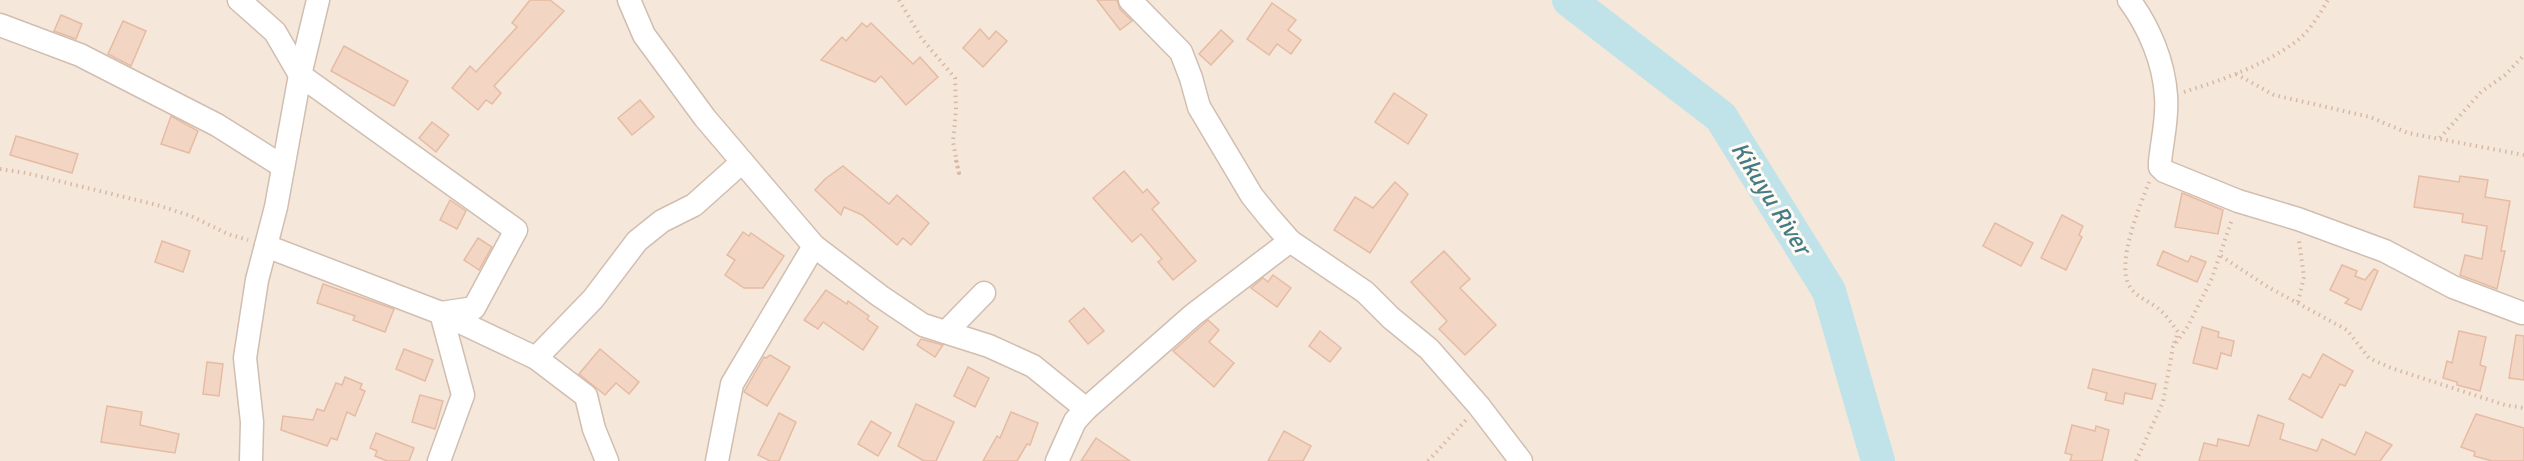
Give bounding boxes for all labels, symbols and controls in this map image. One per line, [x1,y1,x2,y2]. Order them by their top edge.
water label: Kikuyu River [1725,136,1819,263]

